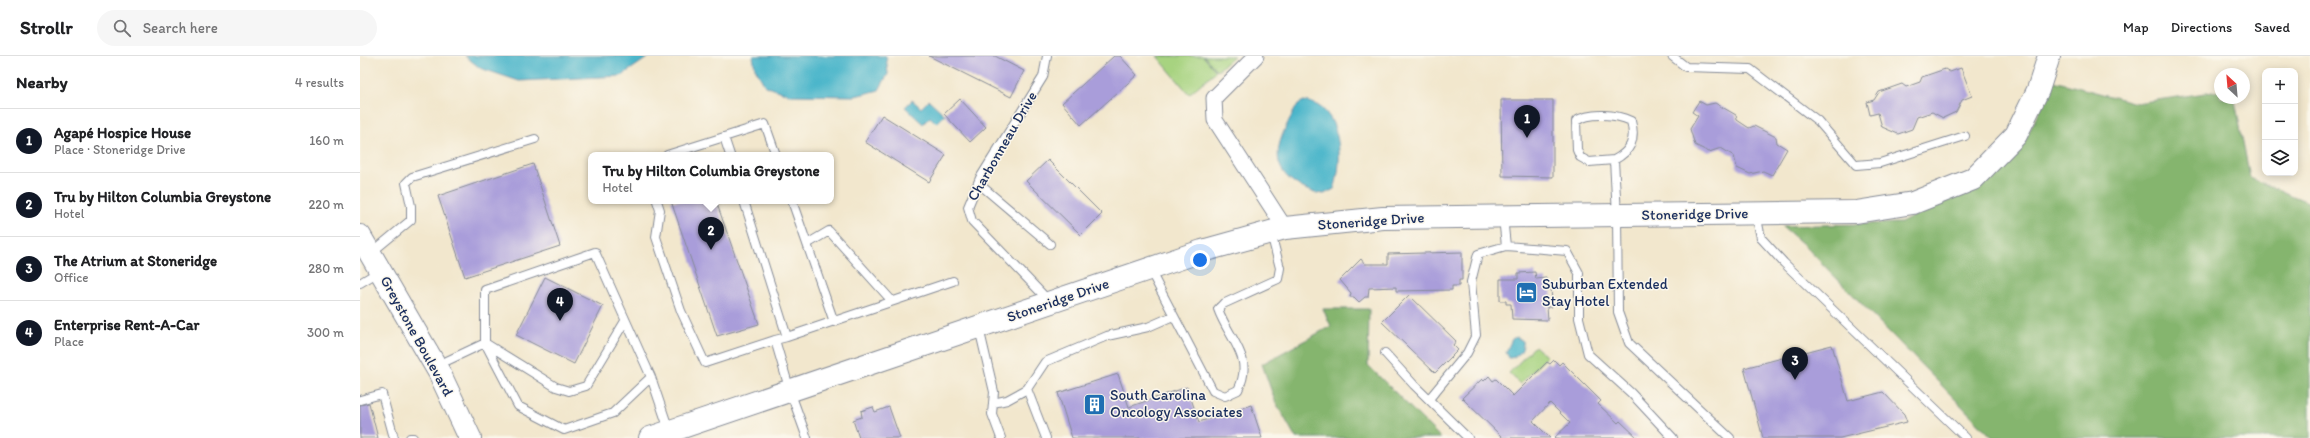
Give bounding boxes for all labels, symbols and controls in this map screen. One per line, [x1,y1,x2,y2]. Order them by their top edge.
search box [97,10,377,46]
text: Strollr [20,16,73,39]
icon: search [111,17,133,39]
text: Search here [143,19,218,37]
text: Map [2123,19,2149,36]
text: Directions [2171,19,2232,36]
text: Saved [2254,19,2290,36]
north arrow [2214,68,2250,104]
map controls [2262,68,2298,176]
button: + [2262,68,2298,104]
text: Nearby [16,72,68,92]
text: 4 results [295,75,344,90]
street label: Charbonneau Drive [963,88,1041,204]
button: − [2262,104,2298,140]
pin: 1 [1514,105,1540,138]
text: Agapé Hospice House [54,124,191,142]
text: 1 [26,133,32,148]
text: 160 m [309,133,344,148]
button: layers [2262,140,2298,176]
text: Place · Stoneridge Drive [54,142,186,157]
popup [588,152,834,204]
text: Tru by Hilton Columbia Greystone [602,162,820,180]
text: Hotel [602,180,633,195]
text: Tru by Hilton Columbia Greystone [54,188,271,206]
text: 2 [26,197,32,212]
text: 220 m [308,197,344,212]
street label: Stoneridge Drive [1641,204,1749,224]
text: Hotel [54,206,84,221]
street label: Stoneridge Drive [1317,208,1425,234]
pin: 2 [698,217,724,250]
your location [1190,250,1210,270]
text: The Atrium at Stoneridge [54,252,217,270]
text: 3 [25,261,33,276]
text: 280 m [308,261,344,276]
text: Office [54,270,89,285]
street label: Greystone Boulevard [376,273,458,399]
street label: Stoneridge Drive [1004,274,1112,326]
place label: Suburban Extended Stay Hotel [1542,275,1668,310]
hotel icon: Suburban Extended Stay Hotel [1513,280,1539,306]
pin: 4 [547,288,573,321]
text: Enterprise Rent-A-Car [54,316,199,334]
text: 4 [25,325,33,340]
text: 300 m [307,325,344,340]
text: Place [54,334,84,349]
pin: 3 [1782,347,1808,380]
place label: South Carolina Oncology Associates [1110,386,1243,421]
building icon: South Carolina Oncology Associates [1082,391,1108,417]

